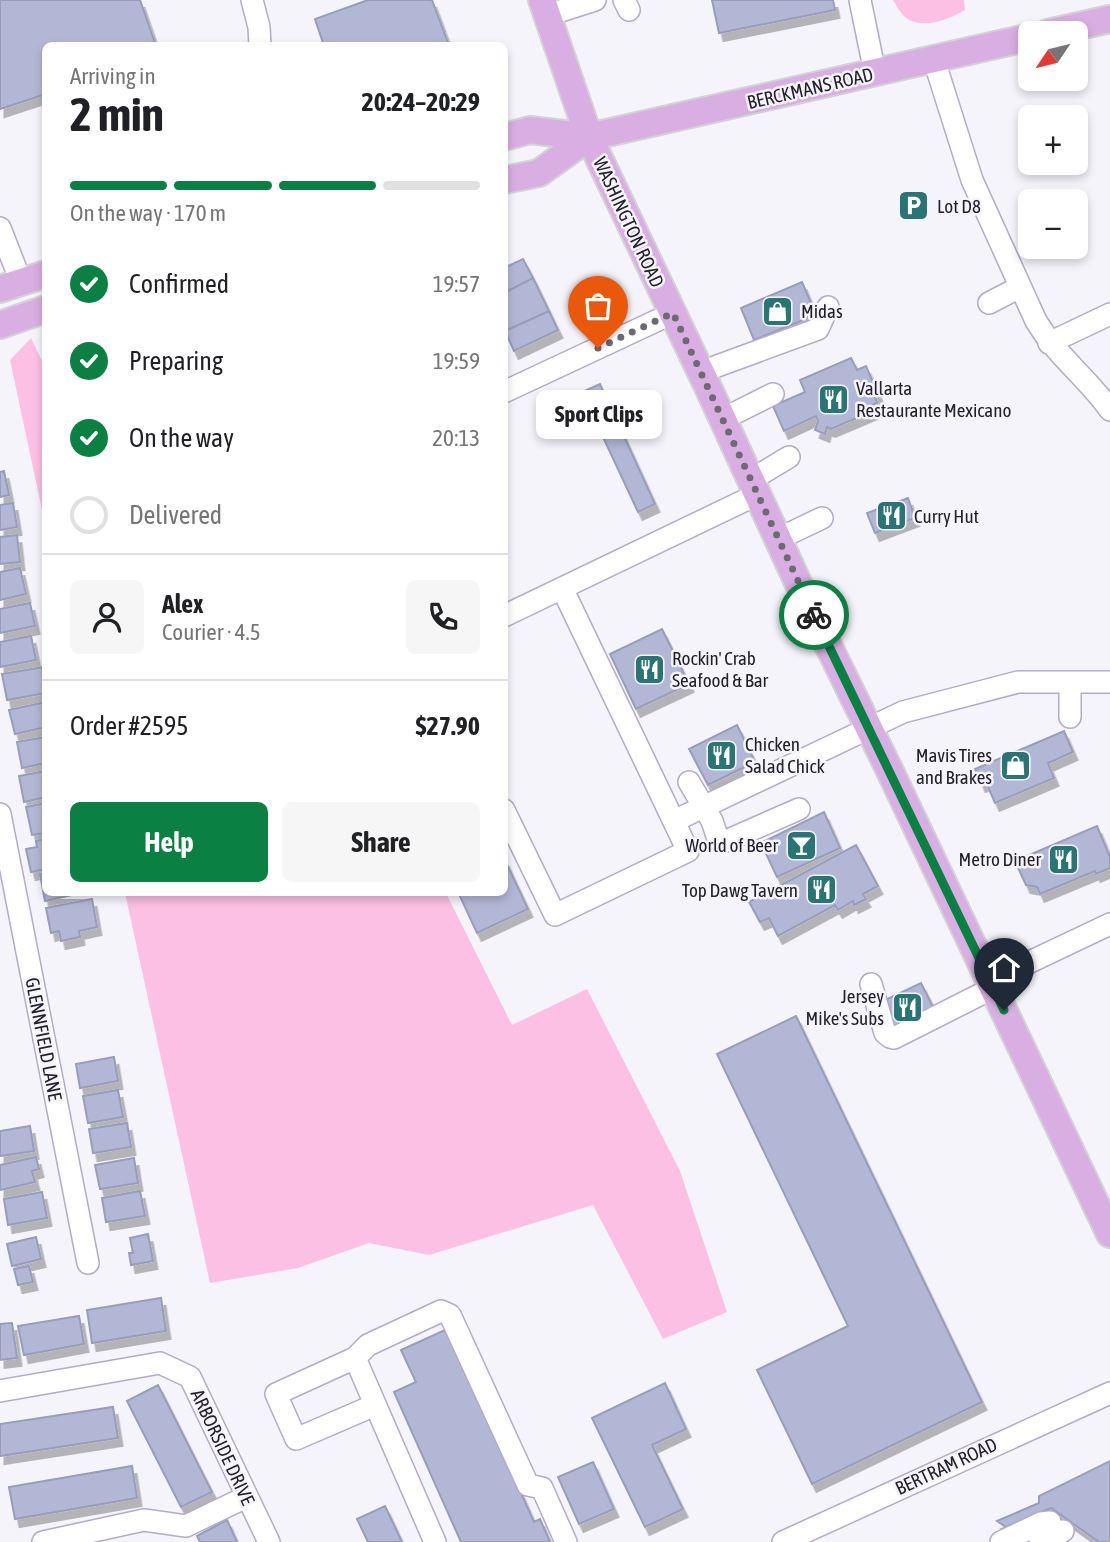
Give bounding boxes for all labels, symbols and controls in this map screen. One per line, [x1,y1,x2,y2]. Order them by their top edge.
north arrow [1018,21,1088,91]
map controls [1018,21,1088,259]
text: Arriving in [70,63,156,89]
street label: BERCKMANS ROAD [745,63,875,113]
text: 20:24–20:29 [362,87,480,117]
text: 2 min [70,88,164,141]
button: + [1018,105,1088,175]
street label: WASHINGTON ROAD [589,153,669,291]
parking icon: Lot D8 [897,189,931,223]
button: − [1018,189,1088,259]
place label: Lot D8 [937,195,981,217]
text: On the way · 170 m [70,200,226,226]
icon: check [70,265,108,303]
text: Confirmed [129,269,229,299]
text: 19:57 [433,271,480,297]
pin [568,276,628,348]
icon: bag [579,287,617,325]
shop icon: Midas [761,294,795,328]
place label: Midas [801,300,843,322]
icon: check [70,342,108,380]
text: Preparing [129,346,223,376]
text: 19:59 [433,348,480,374]
place label: Vallarta Restaurante Mexicano [856,377,1011,421]
restaurant icon: Vallarta Restaurante Mexicano [816,382,850,416]
callout: Sport Clips [535,390,661,439]
text: Sport Clips [555,401,643,427]
icon: check [70,419,108,457]
text: On the way [129,423,234,453]
text: 20:13 [432,425,480,451]
restaurant icon: Curry Hut [874,499,908,533]
text: Delivered [129,500,222,530]
place label: Curry Hut [914,505,979,527]
button: person [70,580,144,654]
button: phone [406,580,480,654]
courier [779,580,849,650]
text: Alex [162,589,203,619]
icon: bike [795,596,833,634]
text: Courier · 4.5 [162,619,261,645]
place label: Rockin' Crab Seafood & Bar [672,647,768,691]
restaurant icon: Rockin' Crab Seafood & Bar [632,652,666,686]
text: Order #2595 [70,711,189,741]
text: $27.90 [416,711,480,741]
place label: Chicken Salad Chick [745,733,825,777]
restaurant icon: Chicken Salad Chick [705,738,739,772]
place label: Mavis Tires and Brakes [916,744,992,788]
shop icon: Mavis Tires and Brakes [998,749,1032,783]
button: Help [70,802,268,882]
button: Share [282,802,480,882]
bar icon: World of Beer [784,828,818,862]
place label: World of Beer [685,834,778,856]
restaurant icon: Metro Diner [1047,842,1081,876]
place label: Metro Diner [959,848,1041,870]
restaurant icon: Top Dawg Tavern [804,873,838,907]
place label: Top Dawg Tavern [682,879,798,901]
pin [974,938,1034,1010]
icon: home [985,949,1023,987]
street label: GLENNFIELD LANE [21,975,67,1103]
place label: Jersey Mike's Subs [806,985,884,1029]
restaurant icon: Jersey Mike's Subs [890,990,924,1024]
street label: ARBORSIDE DRIVE [187,1386,259,1508]
street label: BERTRAM ROAD [892,1433,1000,1499]

